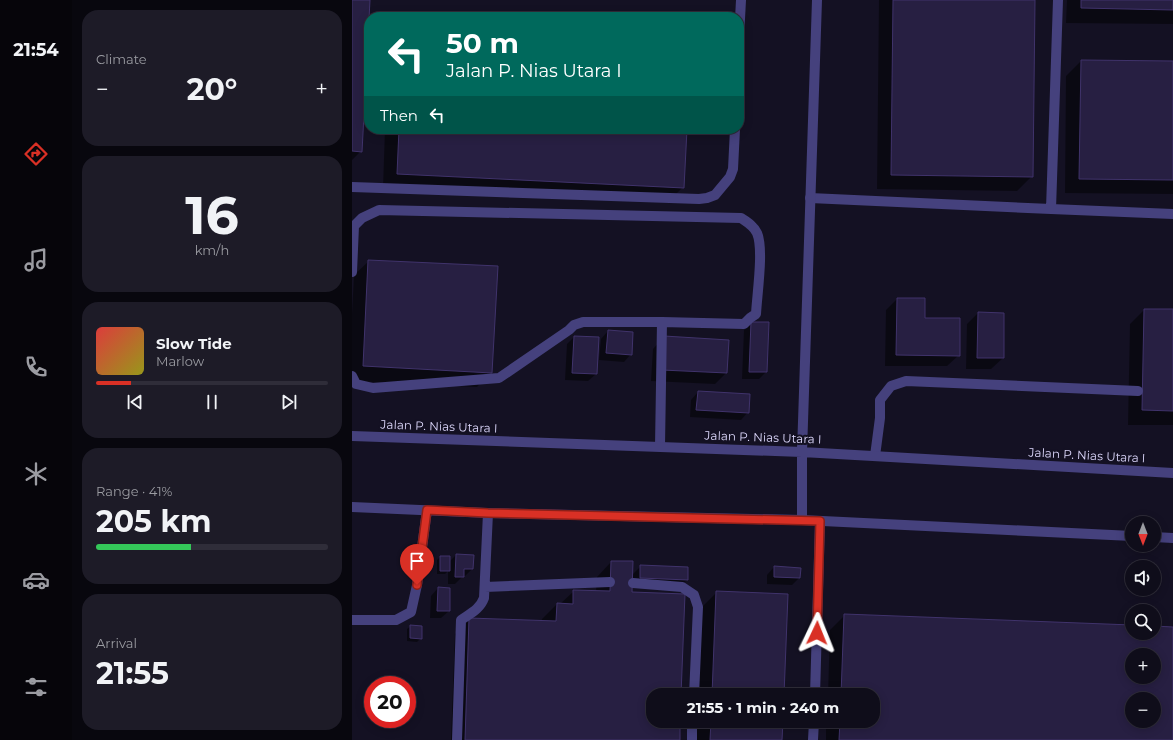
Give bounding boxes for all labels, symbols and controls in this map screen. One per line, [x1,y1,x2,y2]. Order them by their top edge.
text: 50 m [446,26,519,60]
icon: left [380,28,432,80]
text: 21:54 [13,39,59,61]
text: Climate [96,51,147,67]
text: Jalan P. Nias Utara I [446,60,622,82]
text: 20° [187,71,237,108]
text: − [96,76,109,103]
text: + [315,76,328,103]
icon: left [426,104,448,126]
text: Then [380,106,418,125]
icon: directions [22,140,50,168]
text: 16 [185,184,239,247]
text: km/h [195,242,229,258]
icon: music [22,246,50,274]
text: Slow Tide [156,334,232,353]
icon: phone [22,353,50,381]
text: Marlow [156,353,204,369]
icon: previous [124,391,146,413]
icon: pause [201,391,223,413]
icon: next [278,391,300,413]
street label: Jalan P. Nias Utara I [379,416,498,436]
street label: Jalan P. Nias Utara I [703,427,822,447]
street label: Jalan P. Nias Utara I [1027,444,1146,466]
icon: climate [22,460,50,488]
text: Range · 41% [96,483,172,499]
text: 205 km [96,503,211,540]
north arrow [1125,516,1161,552]
map controls [1125,516,1161,728]
pin [400,544,434,585]
icon: arrive [406,550,428,572]
button: sound [1125,560,1161,596]
icon: car [22,566,50,594]
button: search [1125,604,1161,640]
position arrow [796,612,838,654]
text: Arrival [96,635,137,651]
button: + [1125,648,1161,684]
text: 21:55 [96,655,169,692]
icon: filters [22,673,50,701]
speed limit sign: 20 [364,676,416,728]
button: − [1125,692,1161,728]
text: 21:55 · 1 min · 240 m [687,698,839,717]

